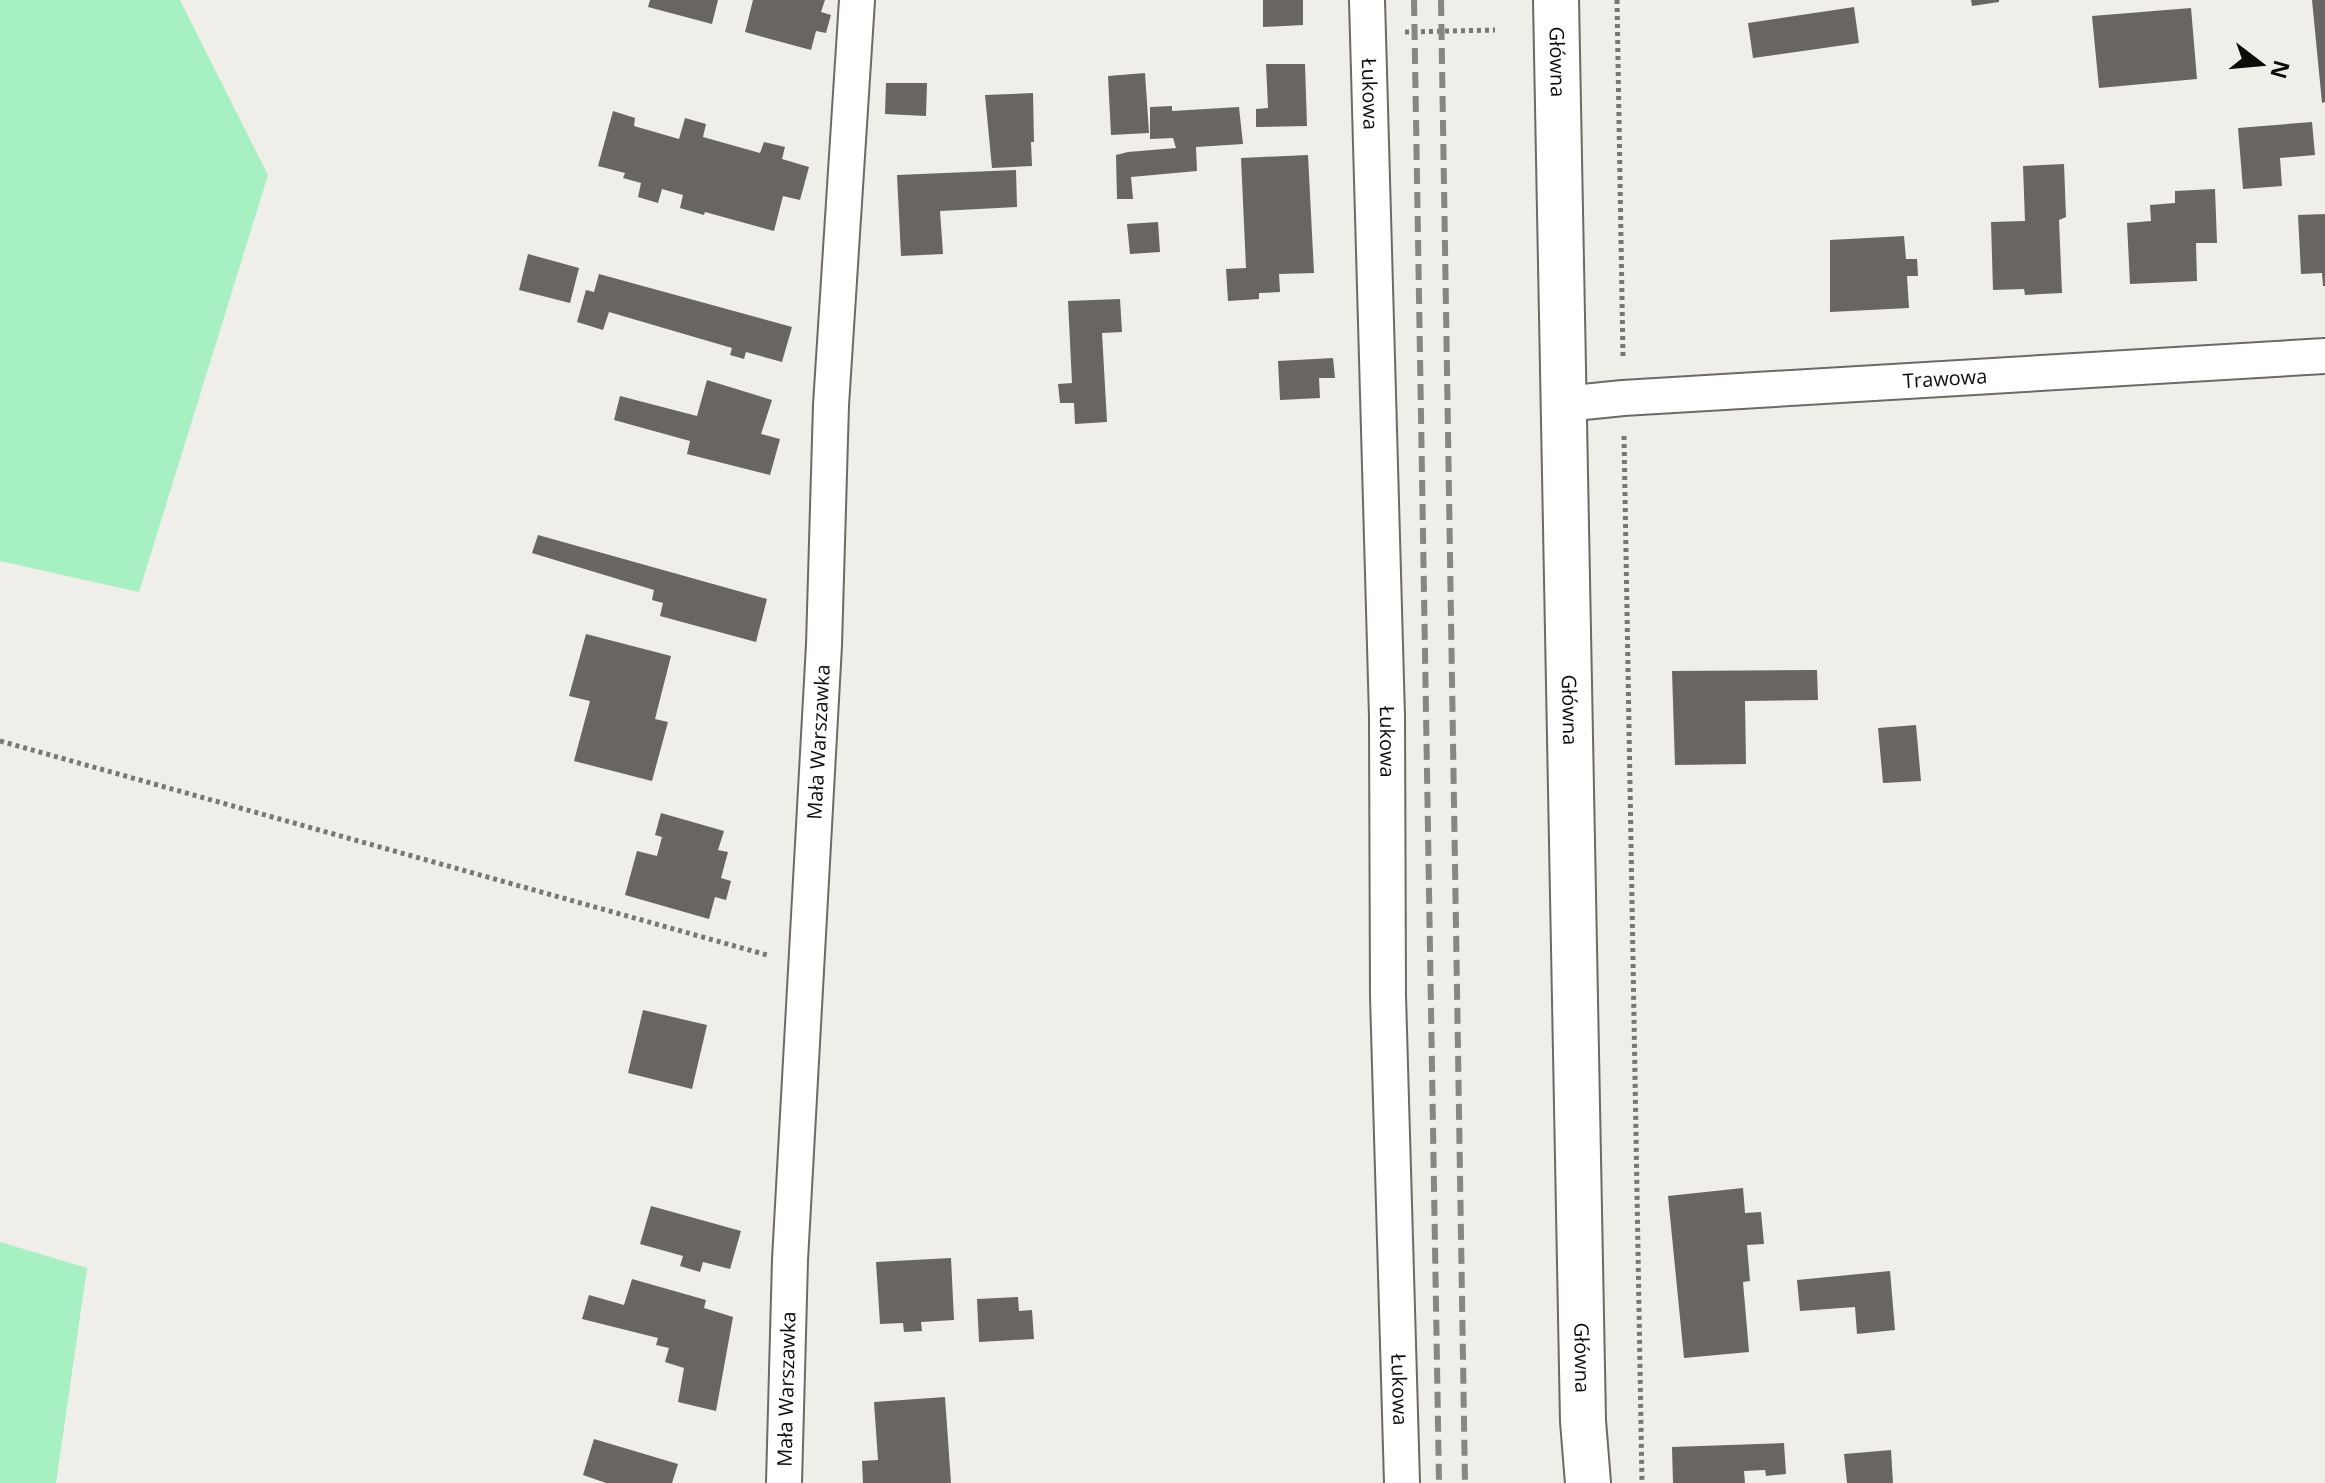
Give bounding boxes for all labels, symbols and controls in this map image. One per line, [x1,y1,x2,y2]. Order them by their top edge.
north arrow [2221,24,2301,104]
street label: Główna [1544,26,1572,97]
text: N [2264,57,2298,83]
street label: Łukowa [1356,58,1385,130]
street label: Trawowa [1902,362,1988,394]
street label: Mała Warszawka [800,663,836,820]
street label: Główna [1556,674,1584,745]
street label: Łukowa [1374,705,1401,778]
street label: Mała Warszawka [770,1311,802,1467]
street label: Główna [1568,1322,1596,1393]
street label: Łukowa [1385,1353,1414,1426]

